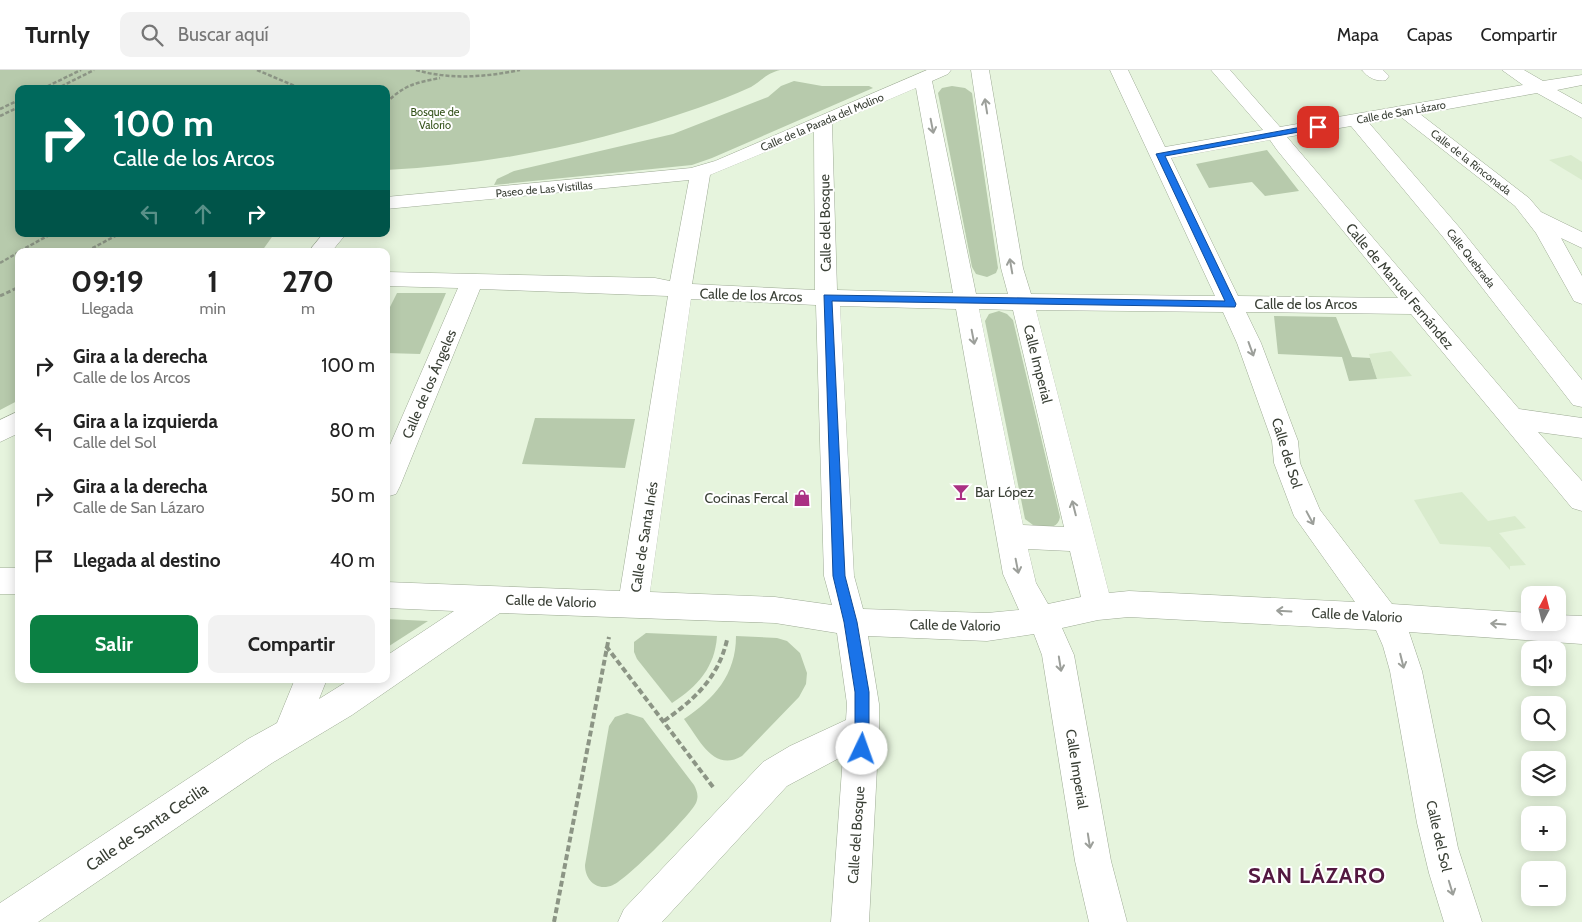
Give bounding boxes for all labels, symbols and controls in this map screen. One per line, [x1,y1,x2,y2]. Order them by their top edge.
search box [120,12,470,57]
text: Turnly [25,20,90,49]
icon: search [138,21,166,49]
text: Buscar aquí [178,23,269,46]
text: Mapa [1337,24,1379,46]
text: Capas [1407,24,1453,46]
text: Compartir [1481,24,1557,46]
street label: Calle de la Parada del Molino [758,90,886,154]
street label: Calle de San Lázaro [1355,97,1447,127]
one-way arrow [980,98,990,114]
text: 100 m [113,102,214,145]
icon: right [30,105,95,170]
park label: Bosque de Valorio [411,105,460,132]
pin [1297,106,1339,148]
icon: arrive [1304,113,1332,141]
one-way arrow [928,118,938,134]
street label: Calle de la Rinconada [1428,126,1515,198]
text: Calle de los Arcos [113,145,275,172]
street label: Calle del Bosque [815,174,835,272]
street label: Paseo de Las Vistillas [495,178,594,200]
icon: left [136,200,164,228]
icon: ahead [189,200,217,228]
icon: right [242,200,270,228]
street label: Calle de Manuel Fernández [1342,219,1458,353]
street label: Calle Quebrada [1444,226,1499,291]
one-way arrow [1006,259,1016,275]
text: 09:19 [71,263,144,300]
text: 1 [207,263,218,300]
text: 270 [282,263,334,300]
street label: Calle de los Arcos [699,284,803,306]
street label: Calle de los Arcos [1255,295,1358,313]
text: Llegada [81,299,133,318]
text: min [200,299,226,318]
text: m [301,299,315,318]
street label: Calle Imperial [1020,323,1057,406]
street label: Calle de los Ángeles [398,326,460,441]
one-way arrow [969,329,978,345]
one-way arrow [1247,341,1256,356]
text: Gira a la derecha [73,345,208,368]
icon: right [30,352,58,380]
text: 100 m [321,354,375,377]
text: Calle de los Arcos [73,368,190,387]
text: Gira a la izquierda [73,410,218,433]
street label: Calle del Sol [1268,416,1306,491]
icon: left [30,417,58,445]
text: 80 m [329,419,375,442]
text: Calle del Sol [73,433,156,452]
text: Gira a la derecha [73,475,208,498]
street label: Calle de Santa Inés [626,480,662,594]
icon: right [30,482,58,510]
bar icon: Bar López [951,482,971,502]
place label: Bar López [975,483,1034,501]
text: 50 m [331,484,375,507]
shop icon: Cocinas Fercal [792,488,812,508]
place label: Cocinas Fercal [705,489,789,507]
text: Calle de San Lázaro [73,498,205,517]
one-way arrow [1069,501,1078,517]
one-way arrow [1306,510,1316,525]
icon: arrive [30,547,58,575]
text: Llegada al destino [73,549,220,572]
text: 40 m [330,549,375,572]
one-way arrow [1012,557,1022,573]
north arrow [1521,586,1566,631]
map controls [1521,586,1566,906]
street label: Calle de Valorio [505,590,597,612]
street label: Calle de Valorio [1311,604,1403,626]
one-way arrow [1276,607,1292,616]
button: Salir [30,615,198,673]
button: Compartir [208,615,375,673]
street label: Calle de Valorio [909,615,1001,635]
one-way arrow [1491,619,1507,628]
button: sound [1521,641,1566,686]
one-way arrow [1398,653,1407,669]
one-way arrow [1055,655,1065,671]
button: search [1521,696,1566,741]
position arrow [835,722,887,774]
street label: Calle Imperial [1062,728,1092,811]
button: layers [1521,751,1566,796]
street label: Calle de Santa Cecilia [82,779,212,875]
street label: Calle del Bosque [844,786,868,884]
street label: Calle del Sol [1422,799,1456,874]
button: + [1521,806,1566,851]
one-way arrow [1085,833,1095,849]
button: − [1521,861,1566,906]
district label: SAN LÁZARO [1248,862,1386,889]
one-way arrow [1447,880,1457,896]

